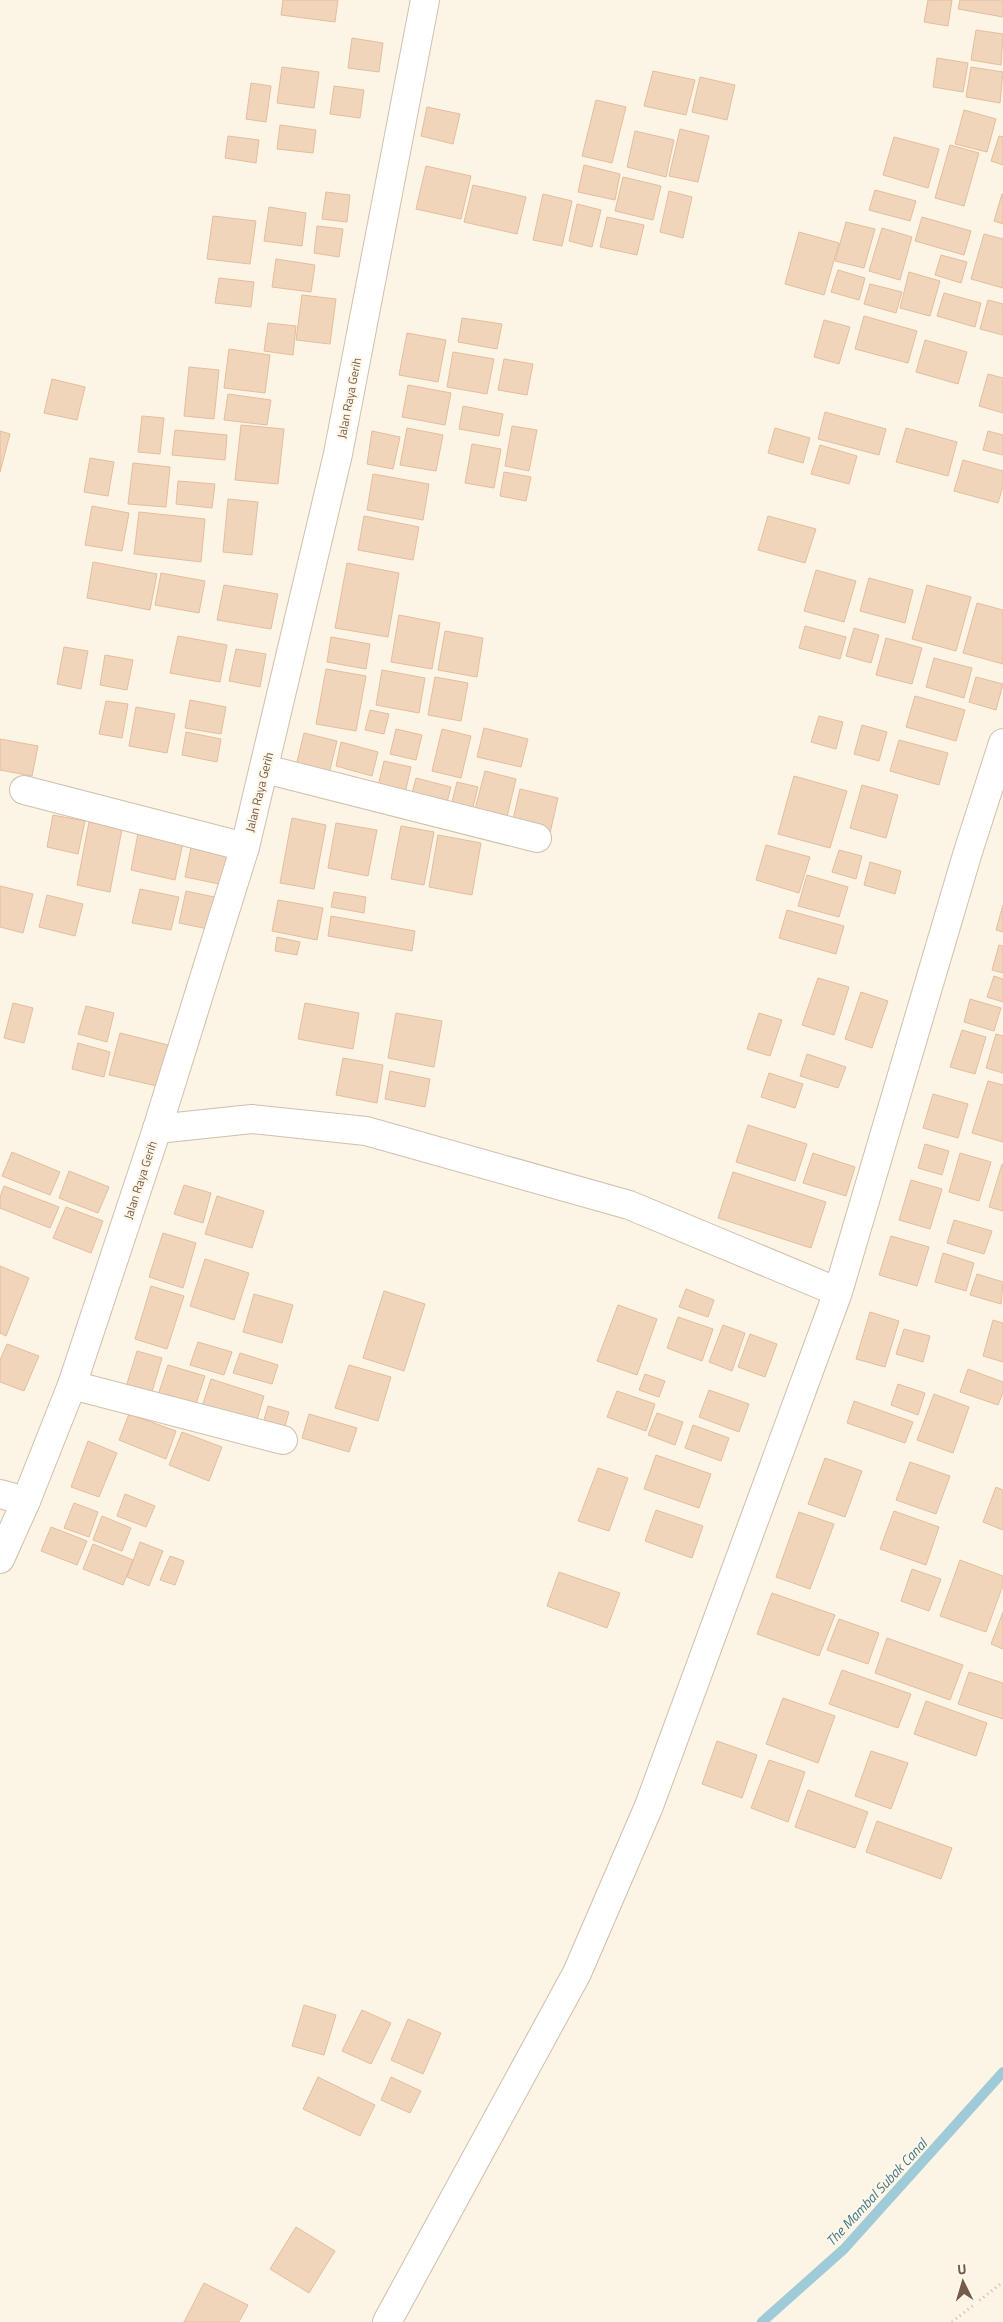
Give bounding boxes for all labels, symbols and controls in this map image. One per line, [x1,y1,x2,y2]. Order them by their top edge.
street label: Jalan Raya Gerih [332,356,366,440]
street label: Jalan Raya Gerih [240,750,278,834]
street label: Jalan Raya Gerih [118,1138,162,1222]
water label: The Mambal Subak Canal [821,2132,933,2250]
north arrow [938,2257,988,2307]
text: U [956,2258,967,2279]

